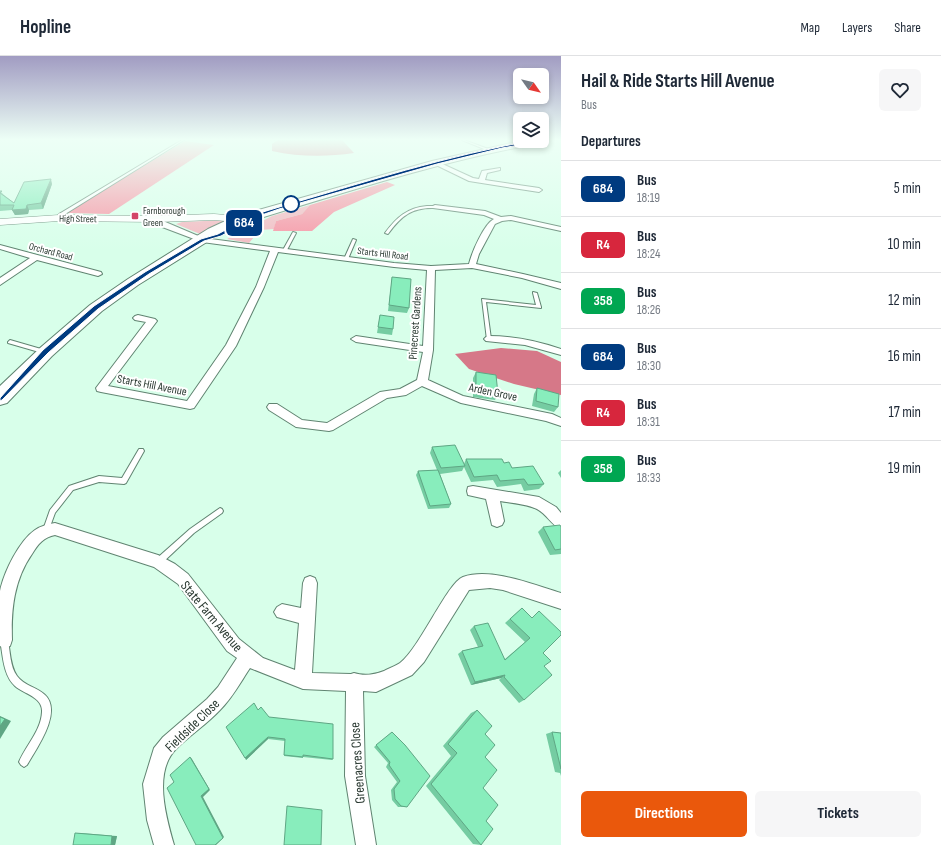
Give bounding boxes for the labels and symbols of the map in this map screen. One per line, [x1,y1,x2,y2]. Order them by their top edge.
north arrow [513,68,549,104]
unlabelled marker [282,195,300,213]
place label: Farnborough Green [143,205,185,229]
line badge: 684 [221,210,267,236]
marker: Farnborough Green [130,211,140,221]
street label: High Street [59,213,97,225]
street label: Orchard Road [28,240,74,264]
street label: Starts Hill Road [357,245,409,263]
street label: Pinecrest Gardens [405,286,426,360]
street label: Starts Hill Avenue [116,371,188,400]
street label: Arden Grove [466,380,519,405]
street label: State Farm Avenue [177,577,246,655]
street label: Fieldside Close [161,695,223,756]
street label: Greenacres Close [346,722,369,804]

